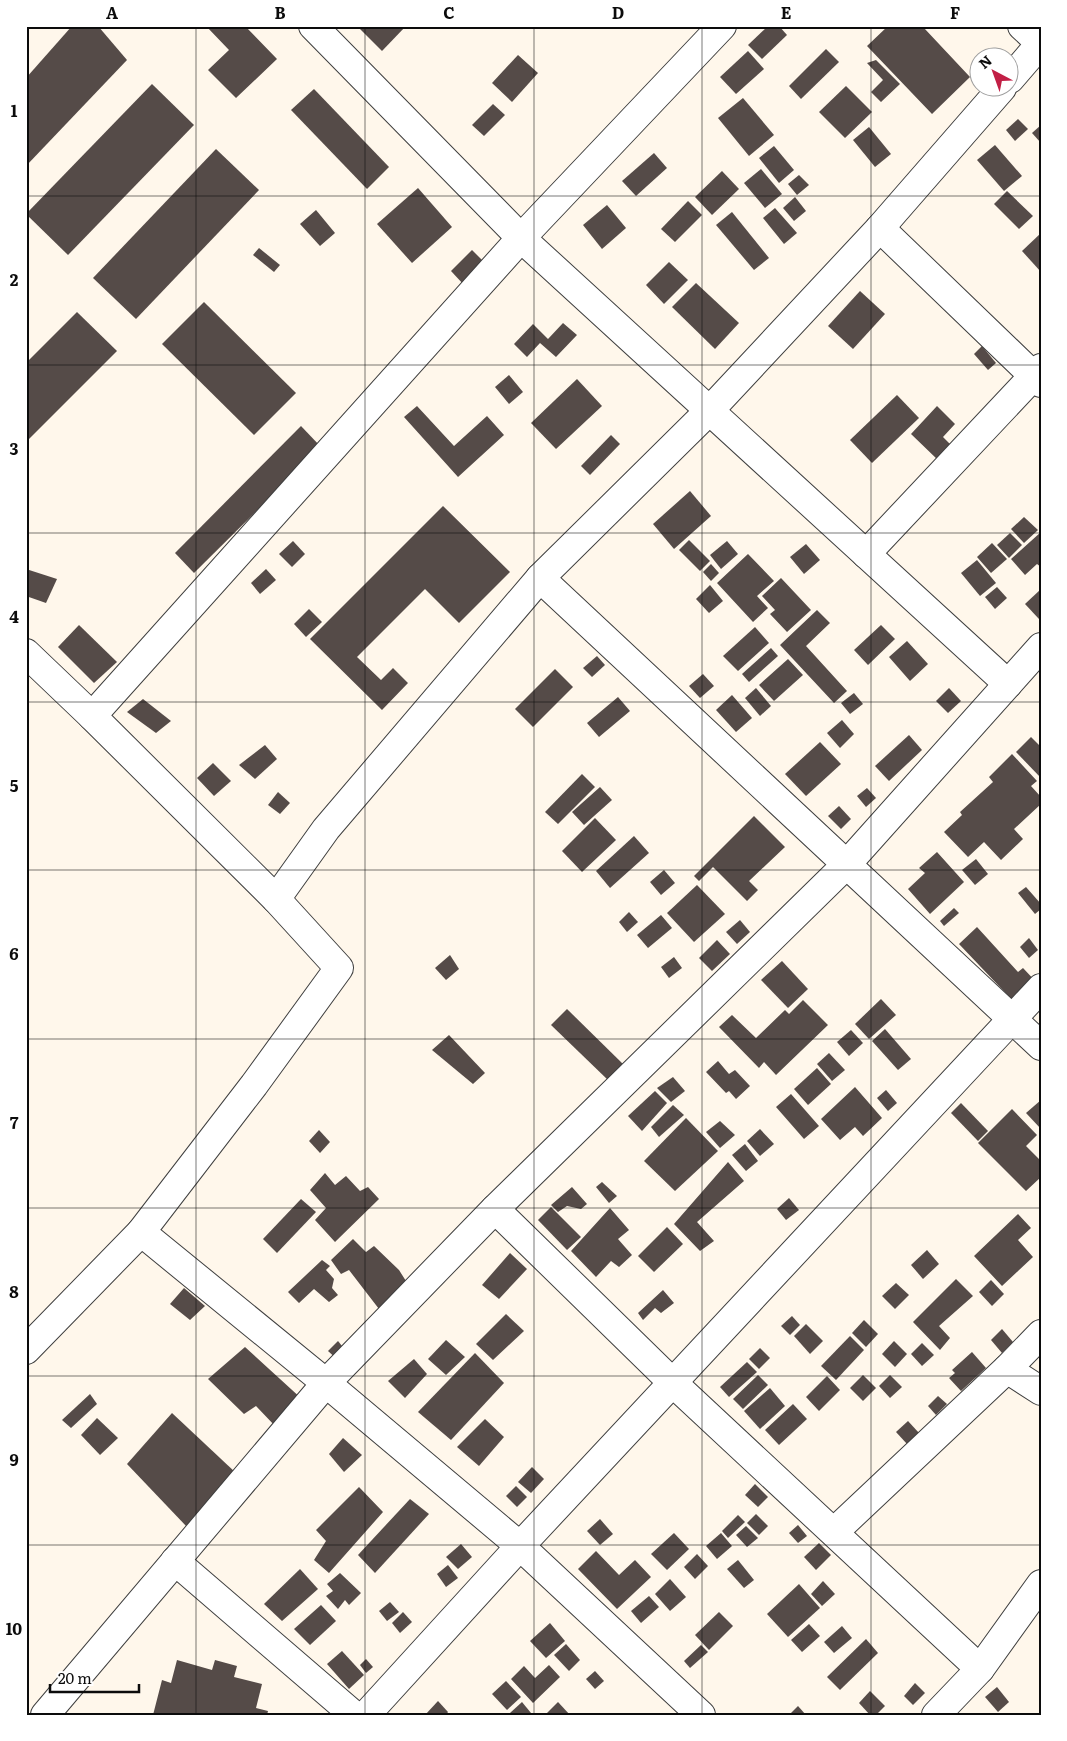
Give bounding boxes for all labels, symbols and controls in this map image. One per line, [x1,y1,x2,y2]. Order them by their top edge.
text: A [106,0,118,24]
text: B [274,0,286,24]
text: C [443,0,455,24]
text: D [612,0,624,24]
text: E [781,0,792,24]
text: F [950,0,960,24]
north arrow [970,48,1020,98]
text: N [974,50,996,73]
text: 1 [11,98,18,122]
text: 2 [10,267,19,291]
text: 3 [10,436,19,460]
text: 4 [9,604,19,628]
text: 5 [10,773,19,797]
text: 6 [9,941,19,965]
text: 7 [10,1110,19,1134]
text: 8 [9,1279,19,1303]
text: 9 [9,1447,19,1471]
text: 10 [6,1616,22,1640]
scale bar [50,1661,139,1693]
text: 20 m [58,1666,92,1689]

